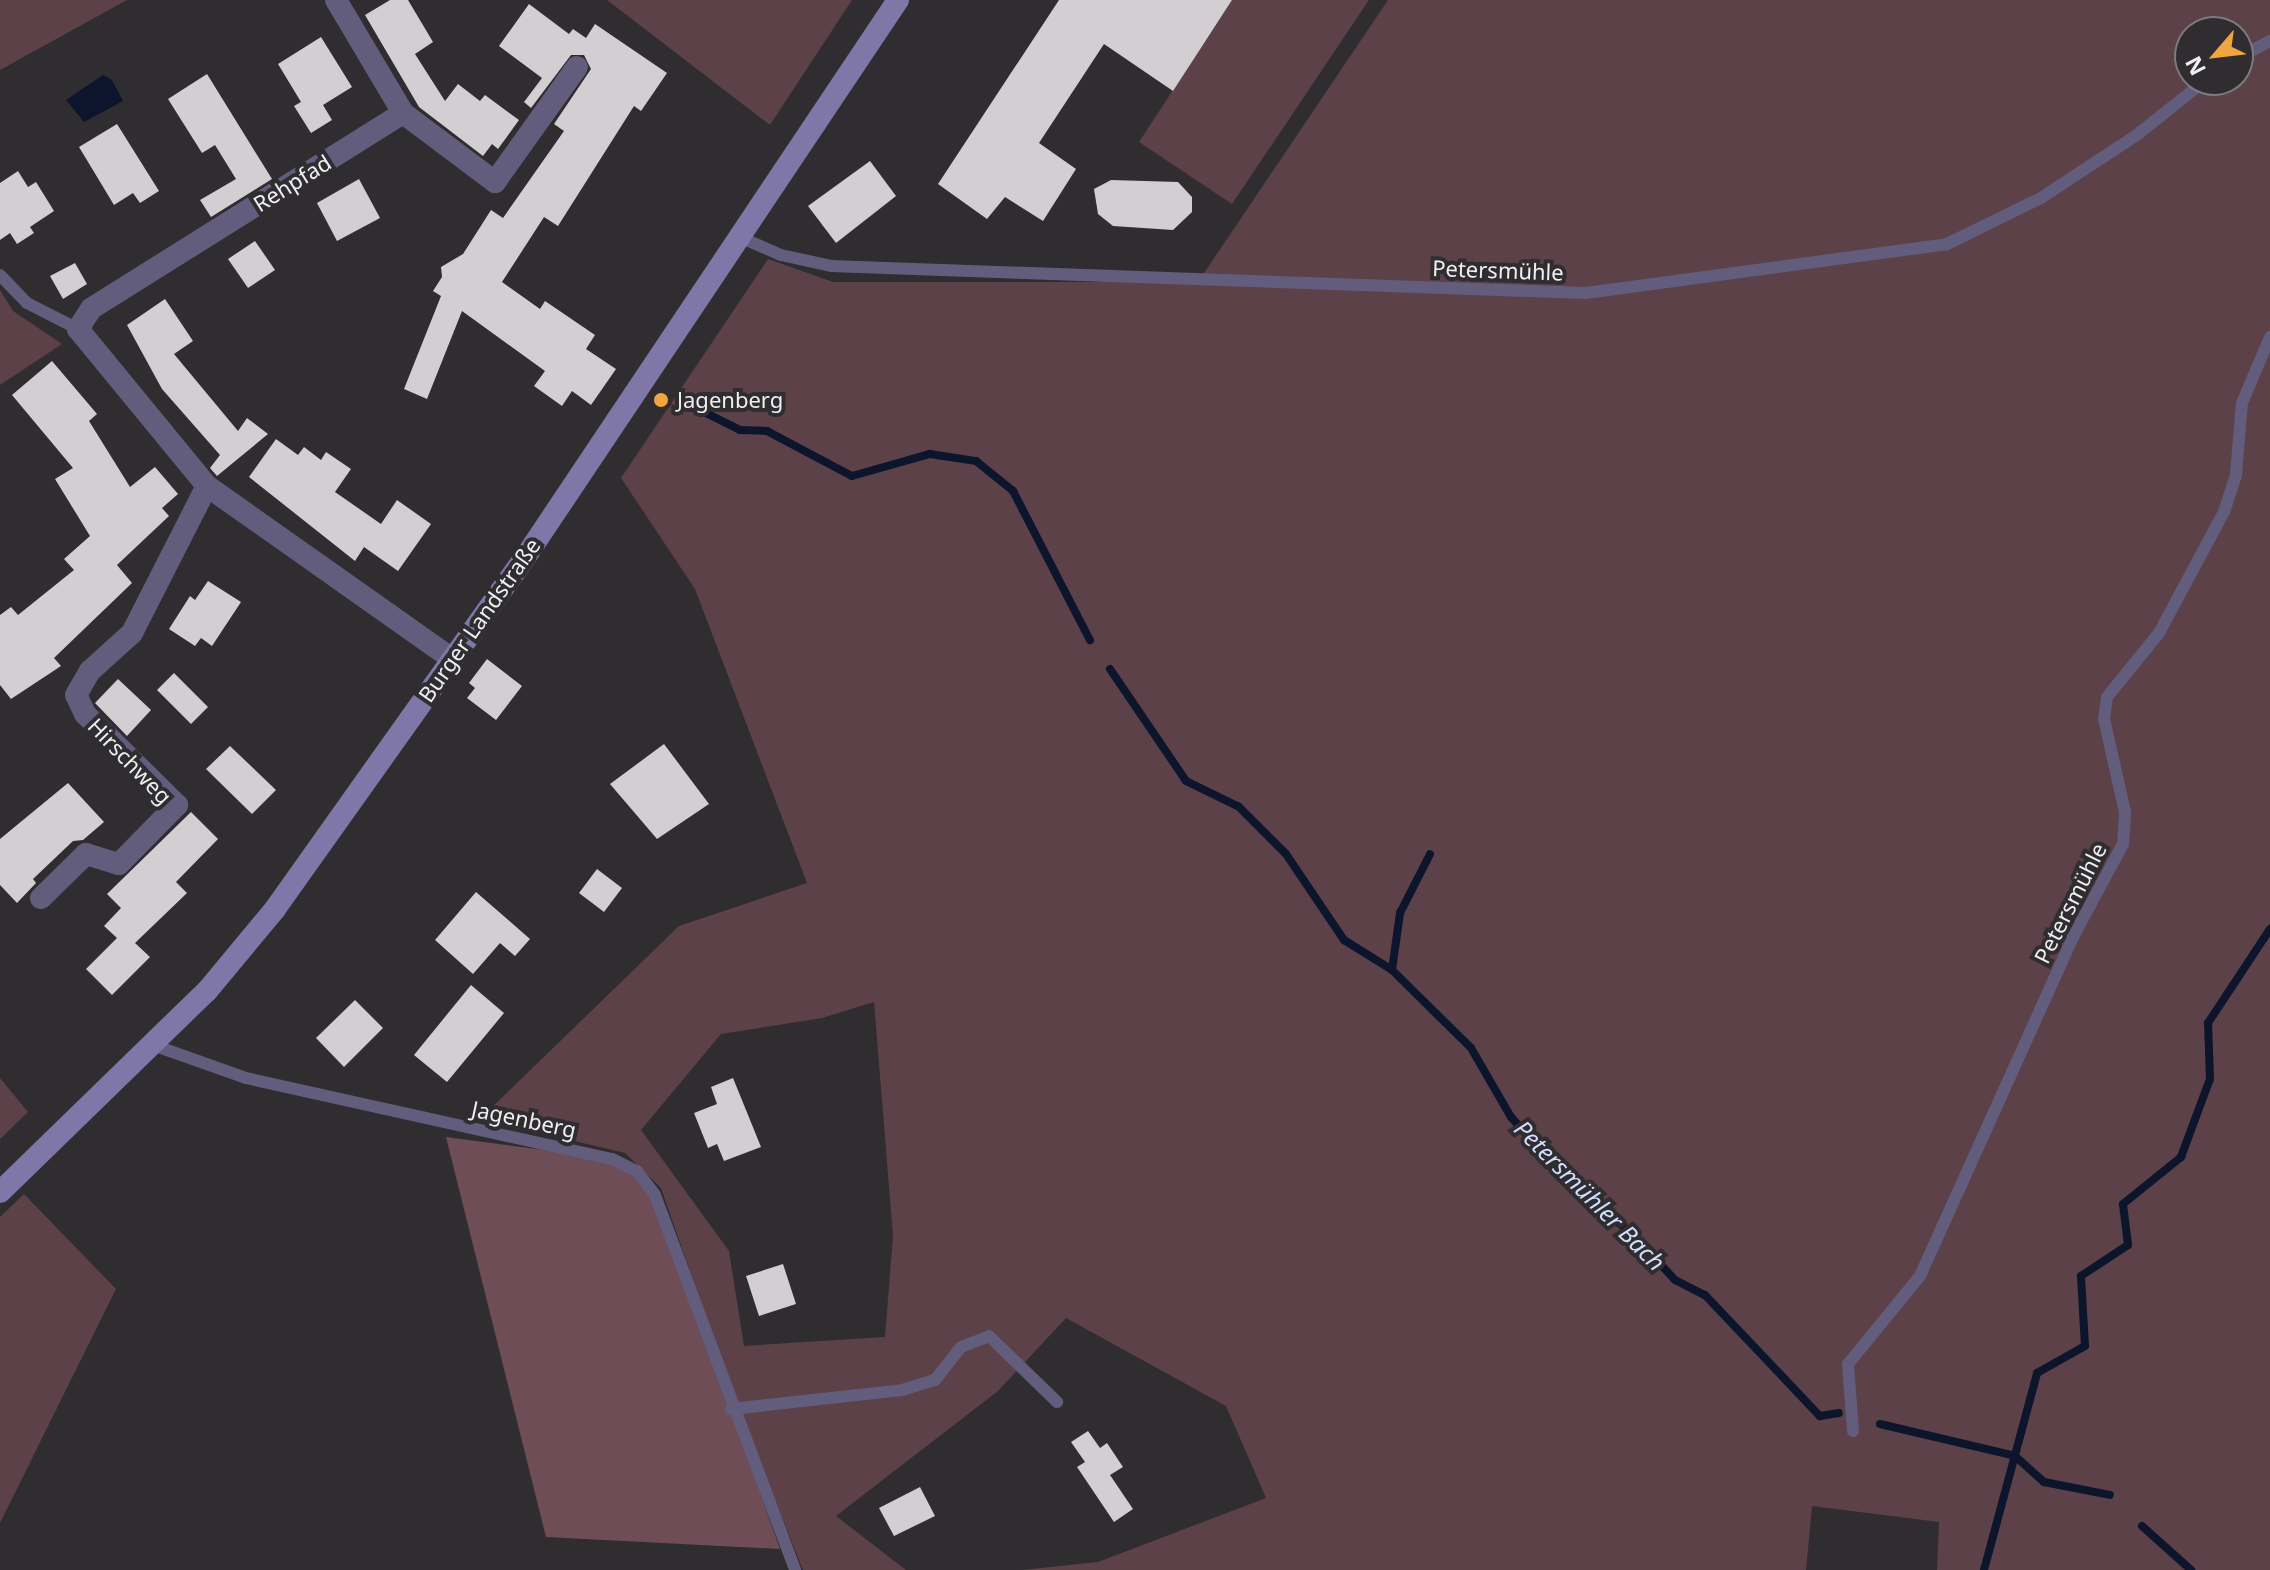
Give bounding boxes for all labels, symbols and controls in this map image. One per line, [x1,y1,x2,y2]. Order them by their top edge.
north arrow [2174,16,2254,96]
text: N [2177,51,2212,81]
street label: Rehpfad [248,149,336,217]
street label: Petersmühle [1432,255,1564,285]
place label: Jagenberg [677,387,783,413]
marker: Jagenberg [652,391,670,409]
street label: Burger Landstraße [412,533,546,707]
street label: Hirschweg [83,713,177,809]
street label: Petersmühle [2028,838,2112,968]
street label: Jagenberg [469,1095,579,1143]
water label: Petersmühler Bach [1509,1114,1671,1276]

